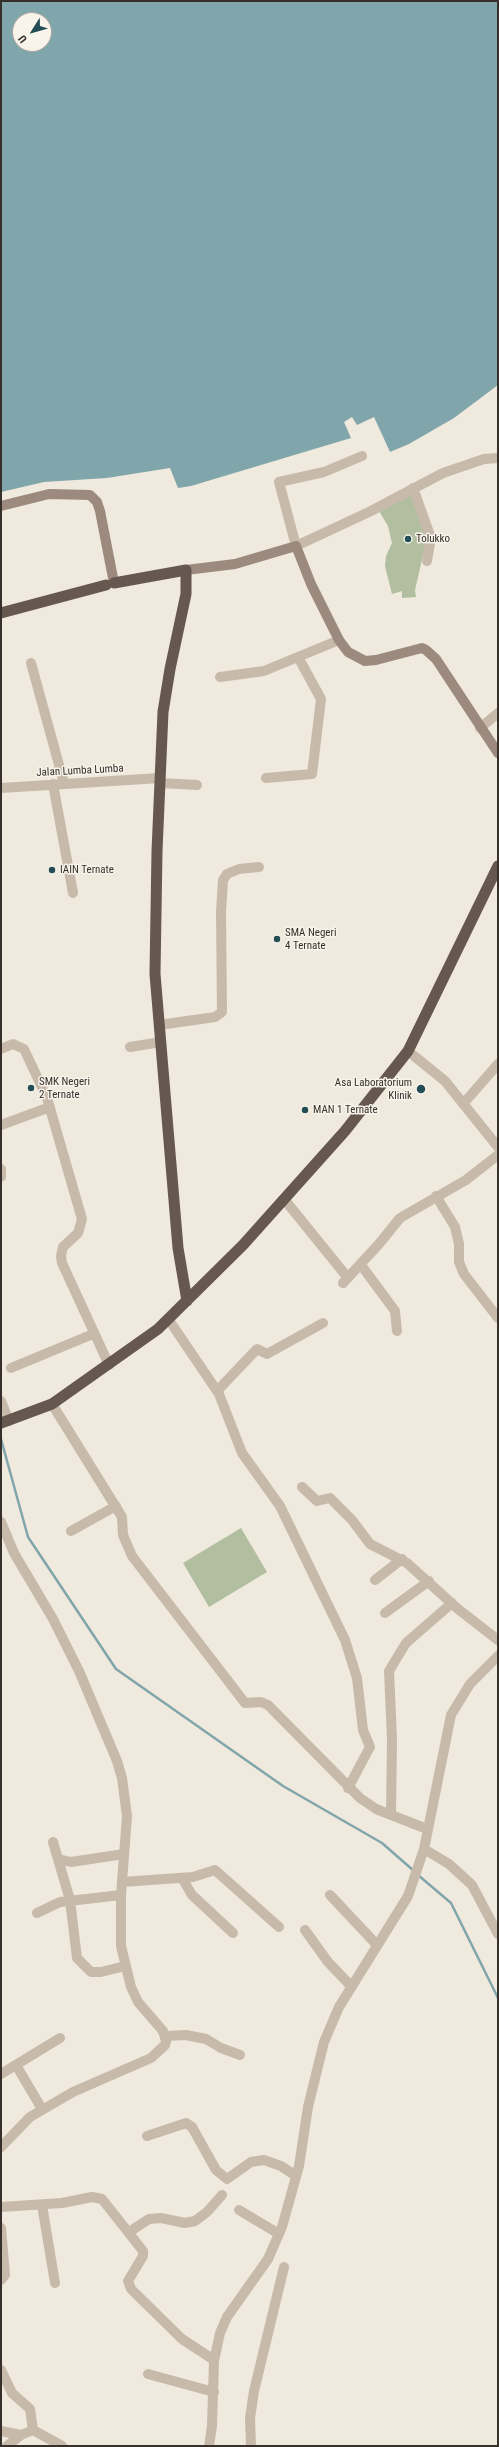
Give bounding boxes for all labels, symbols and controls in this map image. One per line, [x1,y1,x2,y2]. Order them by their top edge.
north arrow [12,12,52,52]
text: U [16,33,30,45]
place label: Tolukko [416,532,450,546]
marker: Tolukko [403,534,413,544]
street label: Jalan Lumba Lumba [36,762,124,780]
place label: IAIN Ternate [60,863,114,877]
marker: IAIN Ternate [47,865,57,875]
place label: SMA Negeri 4 Ternate [285,926,336,952]
marker: SMA Negeri 4 Ternate [272,934,282,944]
place label: SMK Negeri 2 Ternate [39,1075,90,1101]
place label: Asa Laboratorium Klinik [335,1076,412,1102]
marker: SMK Negeri 2 Ternate [26,1083,36,1093]
marker: Asa Laboratorium Klinik [415,1083,427,1095]
place label: MAN 1 Ternate [313,1103,378,1117]
marker: MAN 1 Ternate [300,1105,310,1115]

